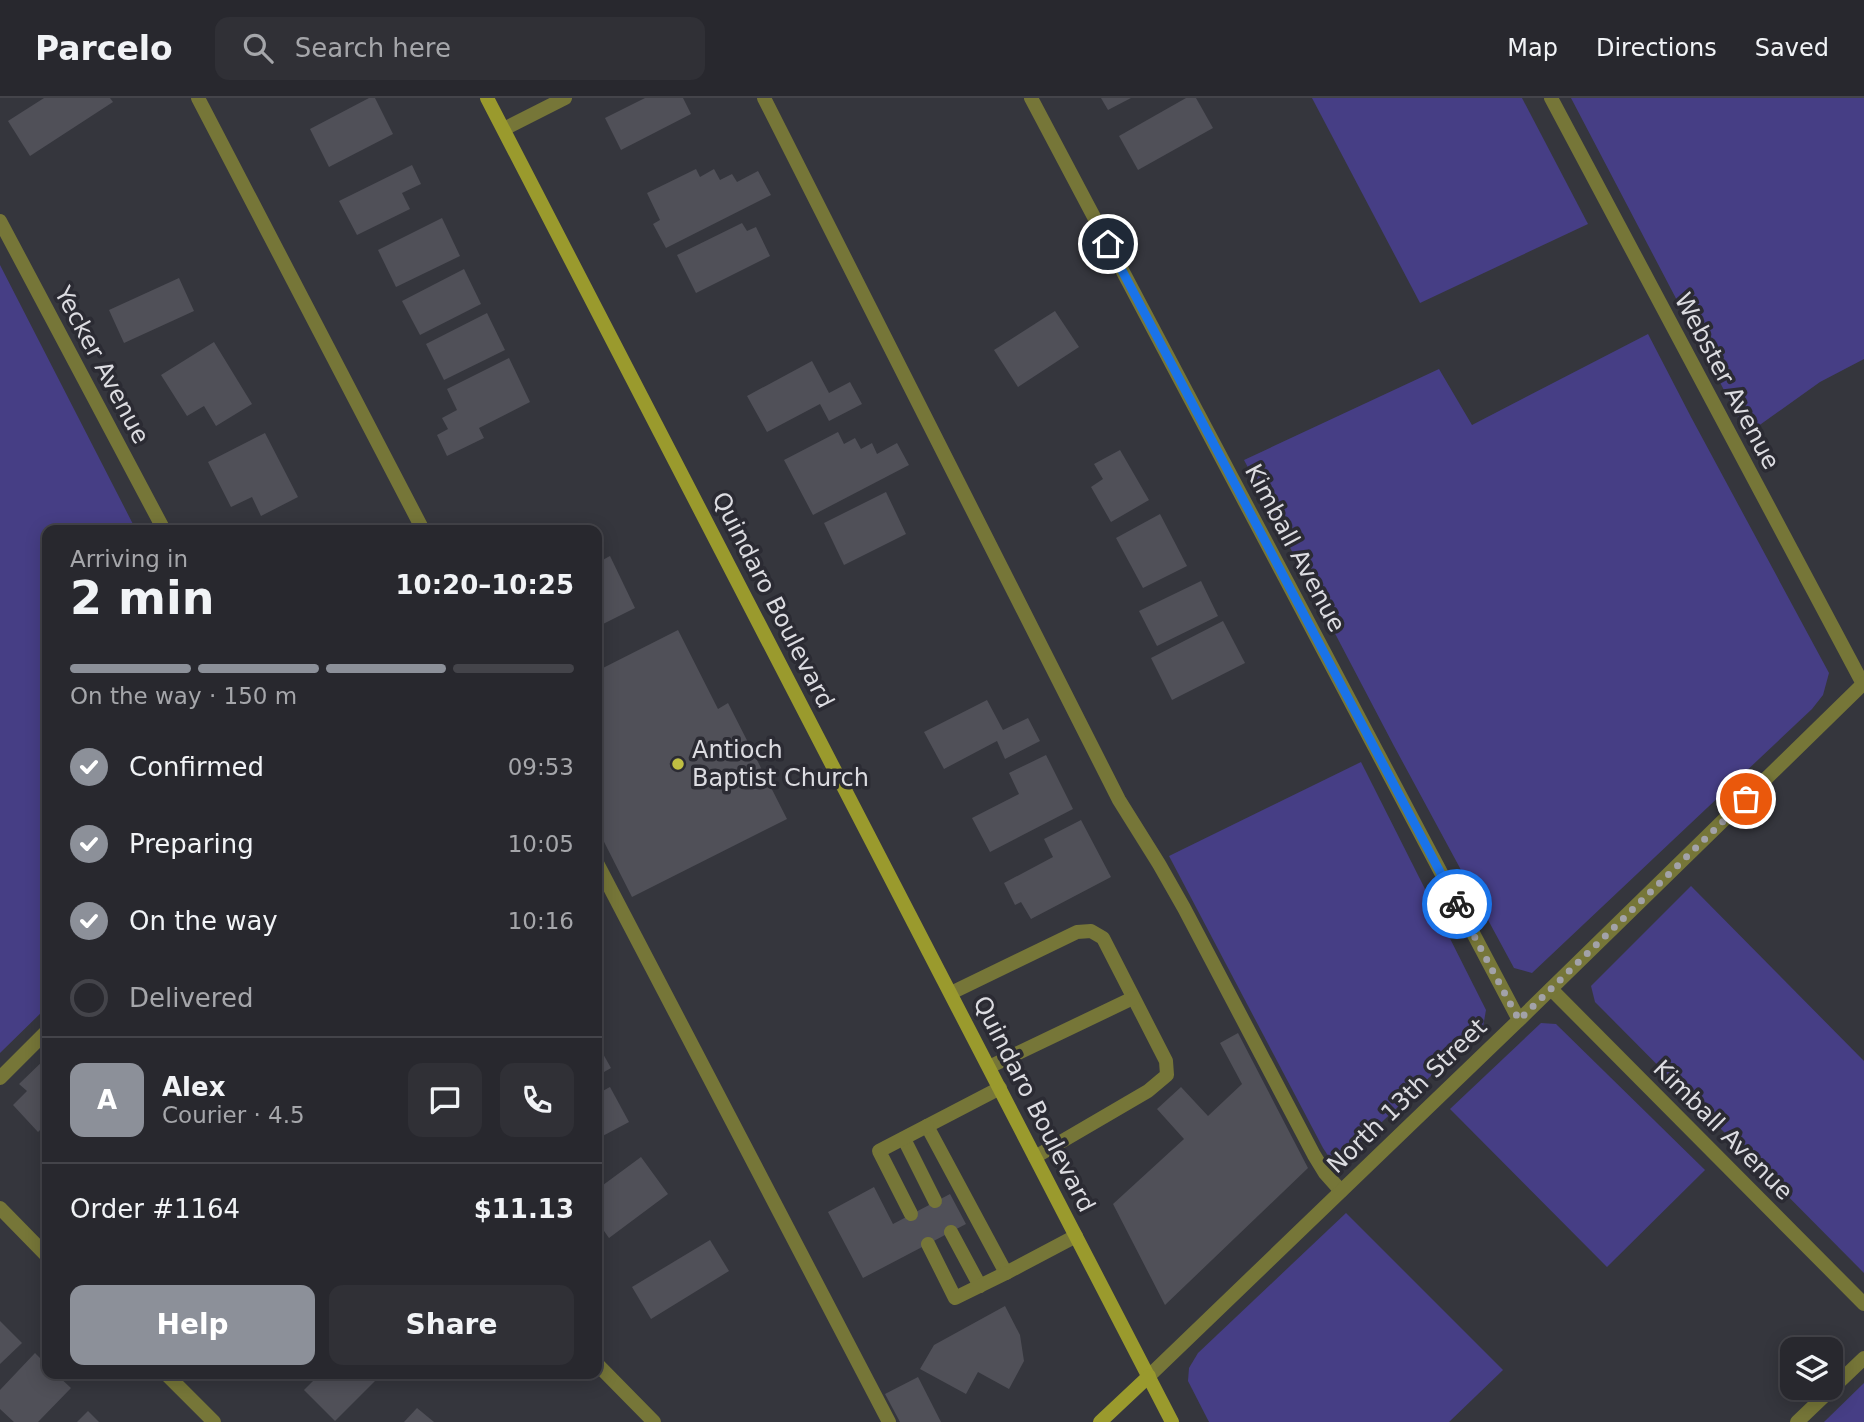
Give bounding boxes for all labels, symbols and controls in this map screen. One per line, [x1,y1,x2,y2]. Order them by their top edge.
search box [215,17,705,80]
text: Parcelo [35,29,173,68]
icon: search [239,29,277,67]
text: Search here [295,33,451,63]
text: Map [1507,34,1558,62]
text: Directions [1596,34,1717,62]
text: Saved [1755,34,1829,62]
pin [1078,214,1138,274]
icon: home [1089,225,1127,263]
street label: Yecker Avenue [48,281,155,448]
street label: Webster Avenue [1669,288,1785,474]
street label: Kimball Avenue [1239,459,1351,637]
street label: Quindaro Boulevard [706,487,840,713]
text: Arriving in [70,546,188,572]
text: 10:20–10:25 [395,570,574,600]
text: 2 min [70,571,214,625]
text: On the way · 150 m [70,683,297,709]
place label: Antioch Baptist Church [692,736,869,792]
icon: check [70,748,108,786]
text: Confirmed [129,752,264,782]
text: 09:53 [508,754,574,780]
marker: Antioch Baptist Church [670,756,686,772]
pin [1716,769,1776,829]
icon: bag [1727,780,1765,818]
icon: check [70,825,108,863]
text: Preparing [129,829,254,859]
text: 10:05 [508,831,574,857]
courier [1422,869,1492,939]
icon: bike [1438,885,1476,923]
icon: check [70,902,108,940]
text: On the way [129,906,278,936]
text: 10:16 [508,908,574,934]
text: Delivered [129,983,253,1013]
street label: Quindaro Boulevard [967,991,1101,1217]
street label: North 13th Street [1322,1013,1492,1179]
street label: Kimball Avenue [1647,1054,1799,1206]
button: chat [408,1063,482,1137]
button: phone [500,1063,574,1137]
text: Alex [162,1072,225,1102]
text: A [97,1085,117,1115]
text: Courier · 4.5 [162,1102,305,1128]
text: Order #1164 [70,1194,240,1224]
text: $11.13 [474,1194,574,1224]
button: Help [70,1285,315,1365]
button: Share [329,1285,574,1365]
map controls [1780,1337,1843,1400]
button: layers [1780,1337,1843,1400]

